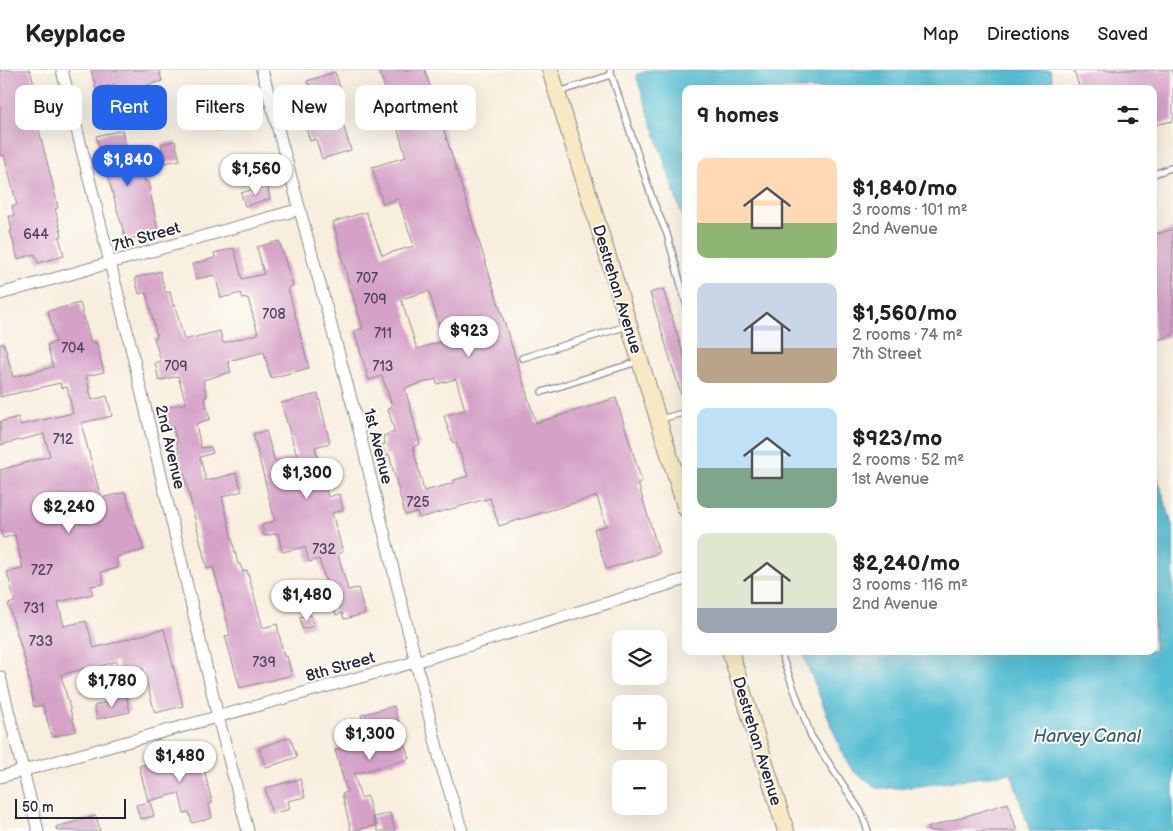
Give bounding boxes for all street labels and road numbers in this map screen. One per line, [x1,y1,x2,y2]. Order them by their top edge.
street label: 7th Street [110,219,183,256]
street label: Destrehan Avenue [588,223,645,357]
street label: 2nd Avenue [151,403,189,492]
street label: 1st Avenue [359,407,396,487]
street label: 8th Street [304,648,377,686]
street label: Destrehan Avenue [728,675,785,809]

